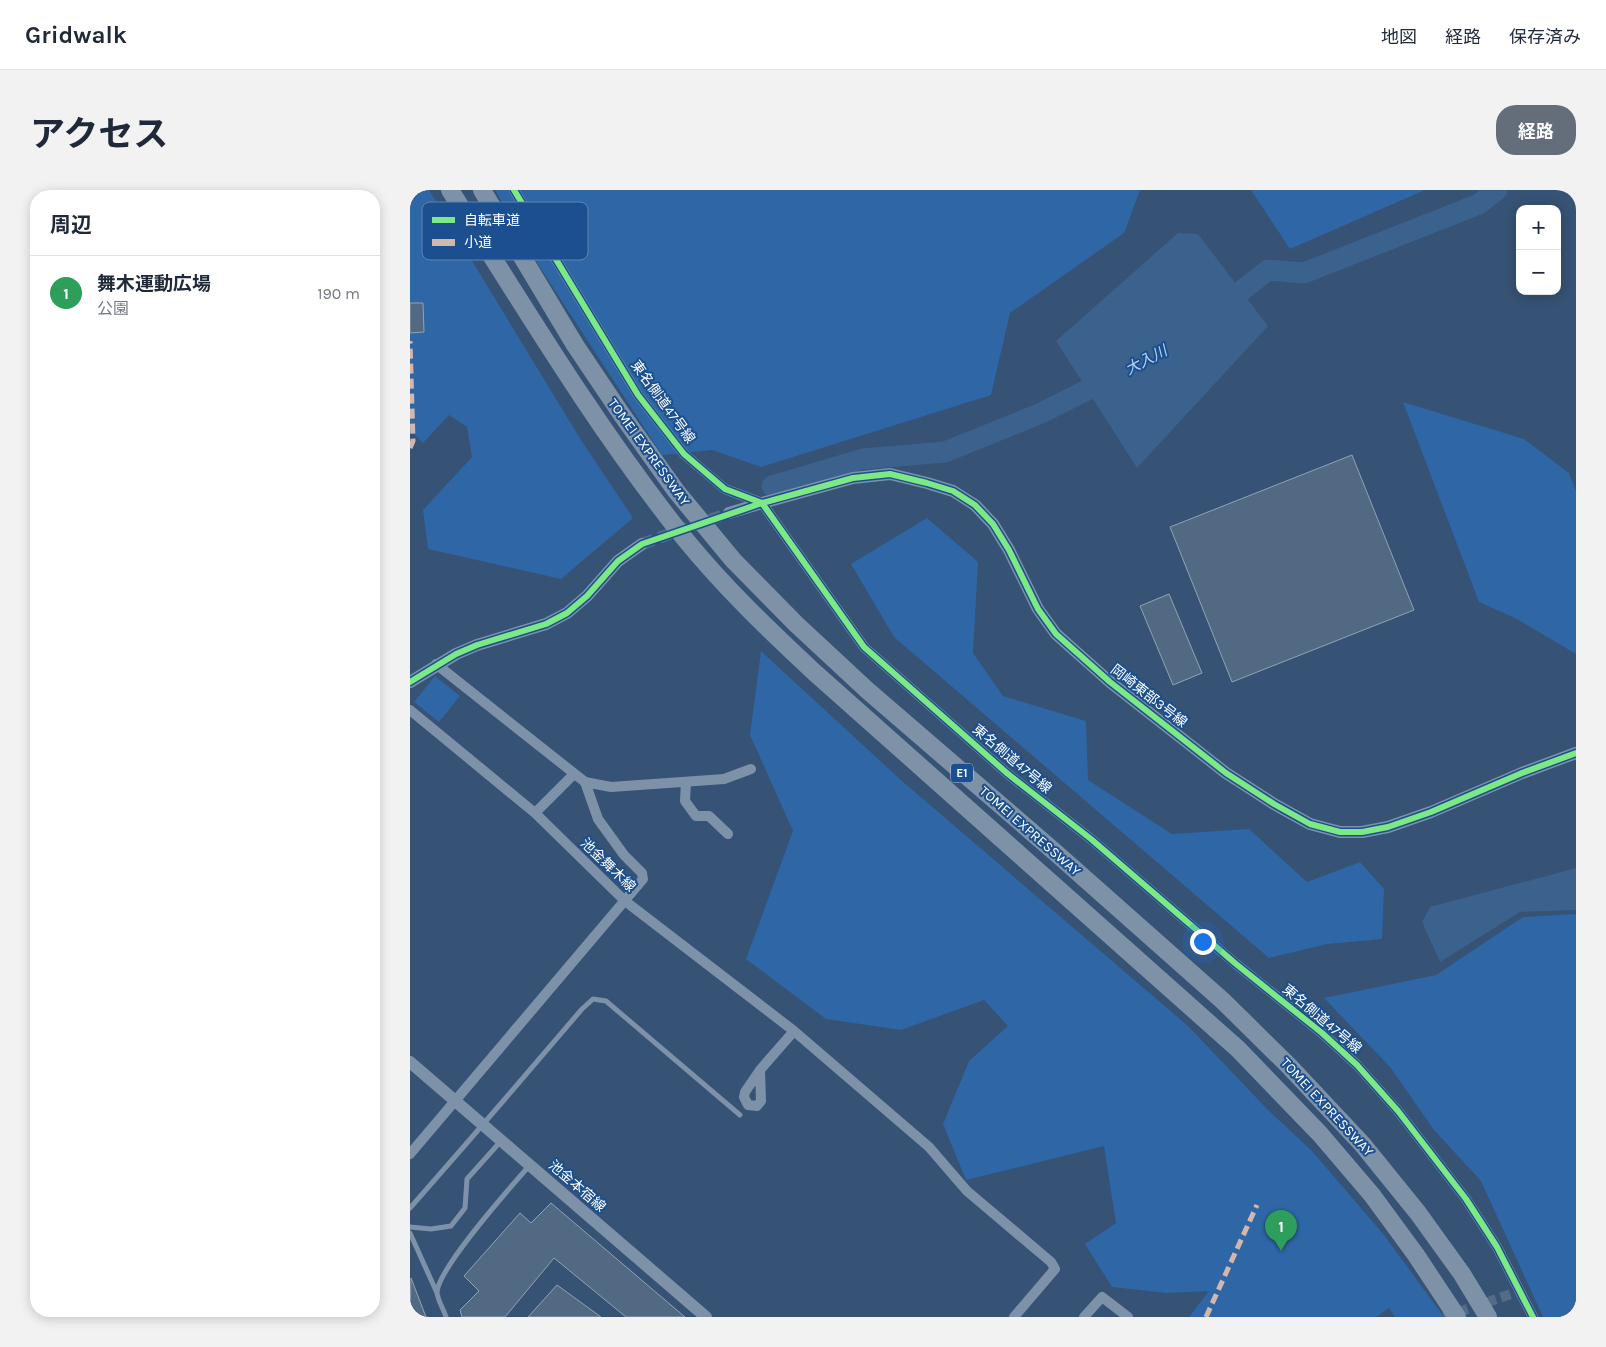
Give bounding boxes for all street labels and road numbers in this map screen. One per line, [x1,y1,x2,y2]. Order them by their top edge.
street label: 東名側道47号線 [627,357,699,447]
street label: TOMEI EXPRESSWAY [604,395,694,509]
street label: 岡崎東部3号線 [1107,661,1191,731]
street label: 東名側道47号線 [969,721,1055,797]
road number: E1 [951,764,973,782]
street label: TOMEI EXPRESSWAY [976,782,1084,880]
street label: 池金舞木線 [577,835,639,895]
street label: 東名側道47号線 [1279,981,1365,1057]
street label: TOMEI EXPRESSWAY [1277,1054,1377,1160]
street label: 池金本宿線 [545,1157,609,1215]

